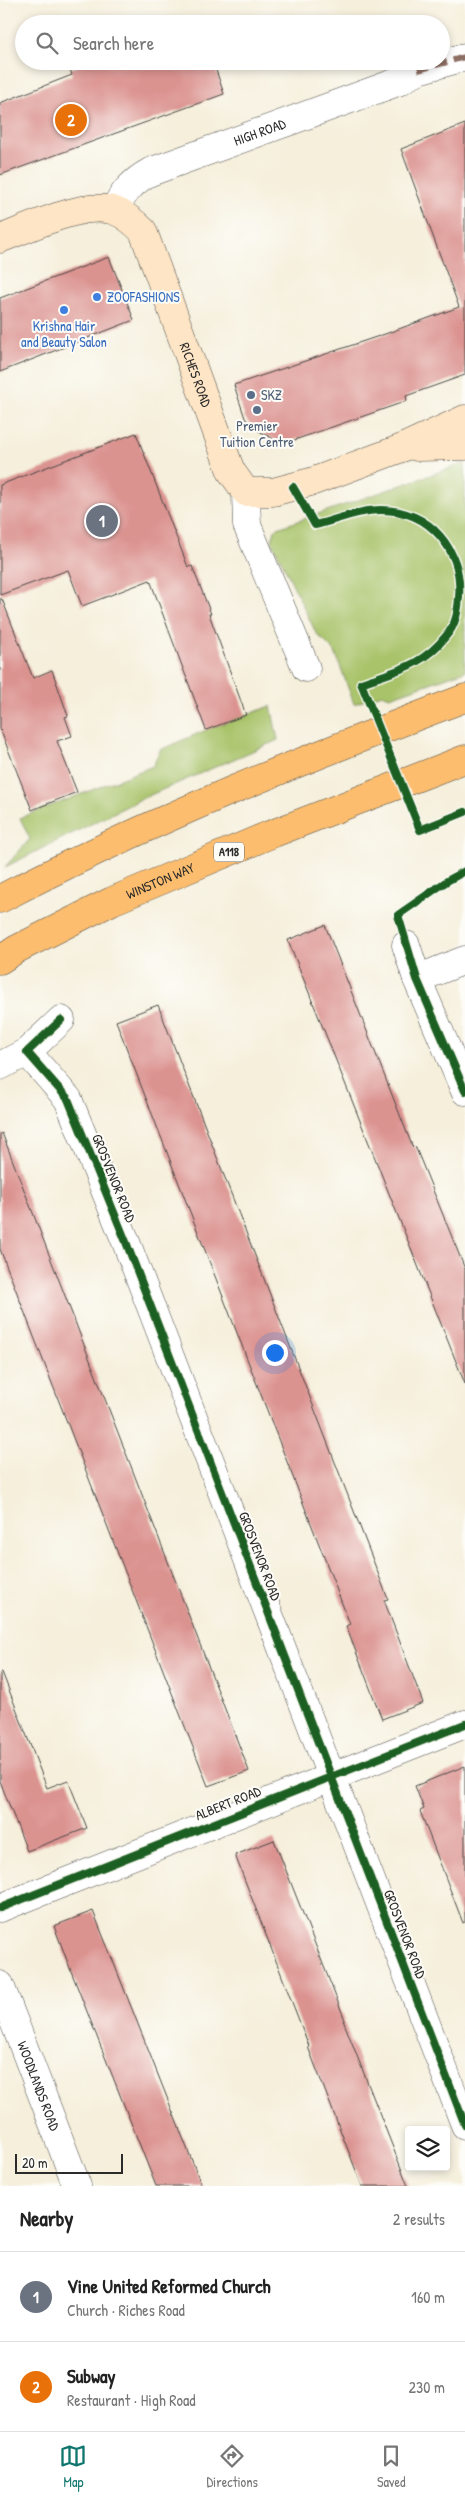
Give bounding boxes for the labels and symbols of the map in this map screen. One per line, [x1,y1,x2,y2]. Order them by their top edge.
pin: 2 [55,101,87,139]
street label: HIGH ROAD [231,113,289,150]
place label: ZOOFASHIONS [107,287,180,306]
marker: ZOOFASHIONS [91,291,103,303]
marker: Krishna Hair and Beauty Salon [58,304,70,316]
place label: Krishna Hair and Beauty Salon [21,316,107,352]
street label: RICHES ROAD [176,339,217,410]
place label: SKZ [261,385,282,404]
marker: SKZ [245,389,257,401]
marker: Premier Tuition Centre [251,404,263,416]
place label: Premier Tuition Centre [220,416,294,451]
pin: 1 [86,502,118,540]
road number: A118 [214,842,244,862]
street label: WINSTON WAY [123,857,198,903]
street label: GROSVENOR ROAD [88,1131,141,1225]
your location [262,1340,288,1366]
street label: GROSVENOR ROAD [235,1509,286,1603]
street label: ALBERT ROAD [192,1781,264,1824]
street label: GROSVENOR ROAD [380,1887,431,1981]
street label: WOODLANDS ROAD [13,2038,65,2133]
scale bar [15,2151,122,2174]

